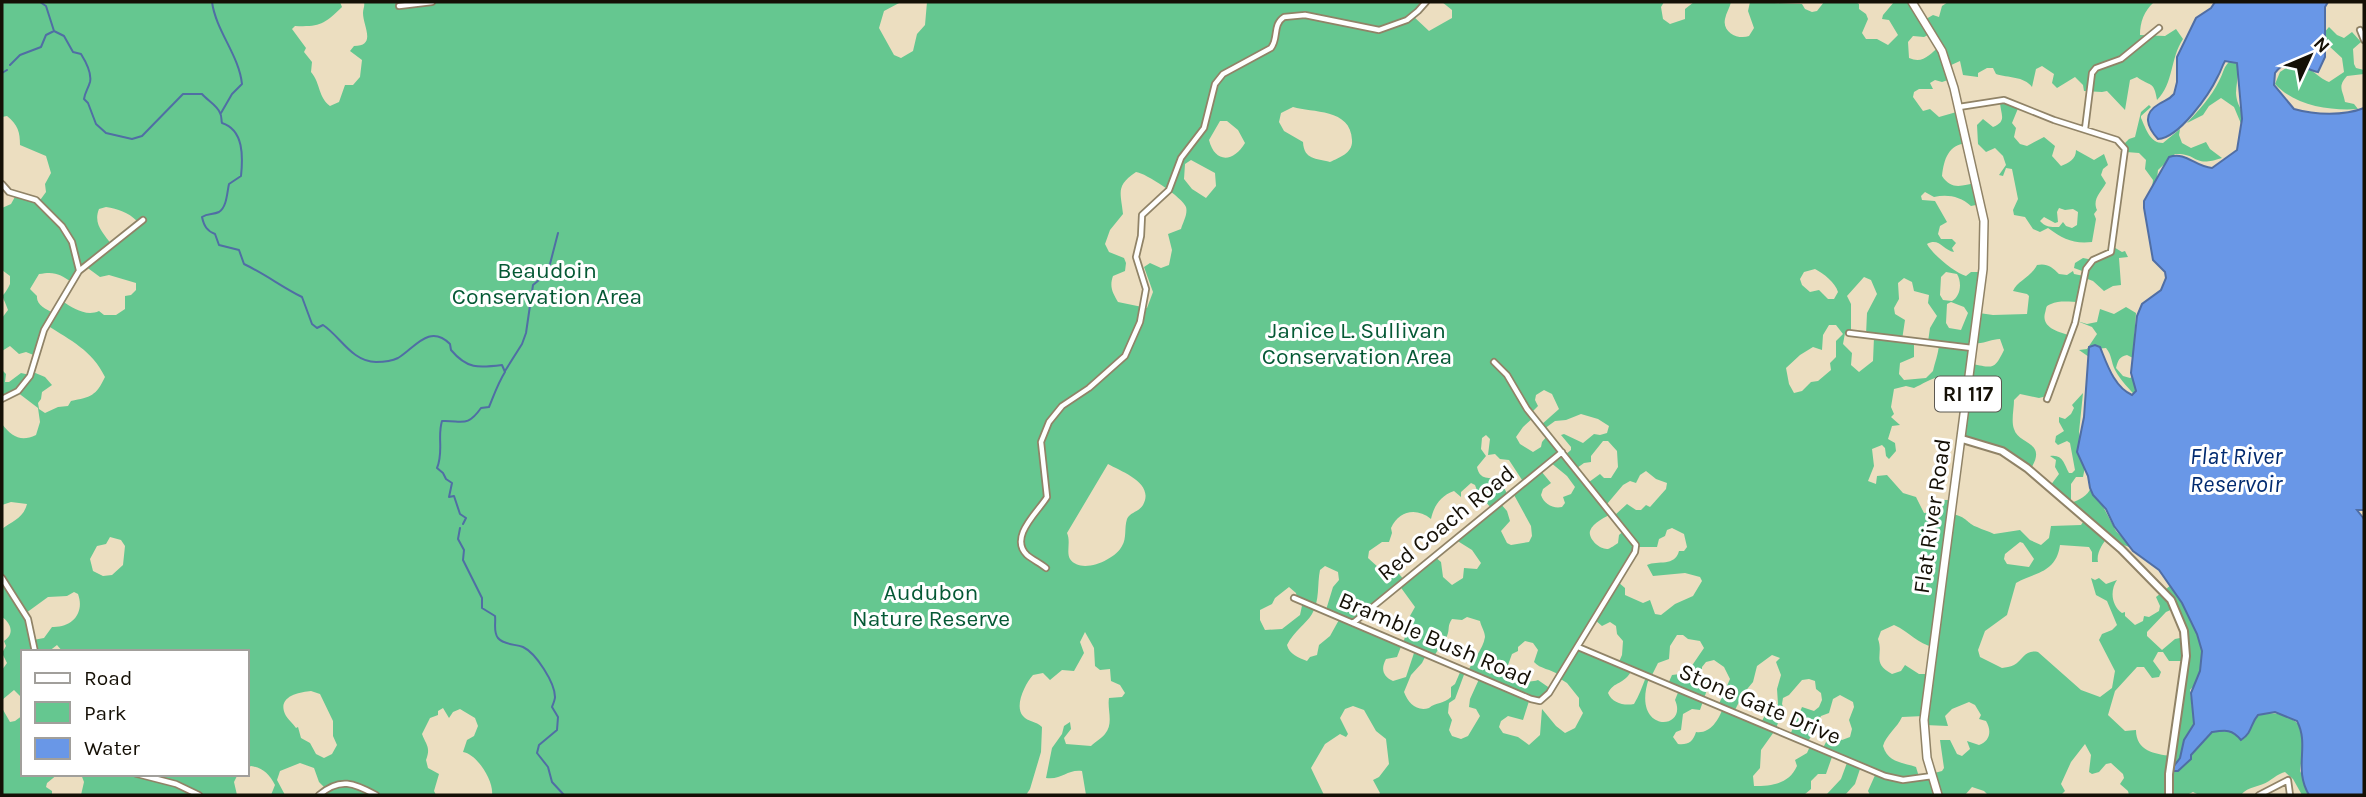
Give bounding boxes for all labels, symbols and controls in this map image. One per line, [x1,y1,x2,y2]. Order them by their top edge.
north arrow [2275,21,2345,91]
text: N [2309,32,2334,57]
park label: Beaudoin Conservation Area [452,257,642,310]
park label: Janice L. Sullivan Conservation Area [1262,317,1452,370]
road number: RI 117 [1935,376,2001,412]
street label: Flat River Road [1908,437,1956,595]
water label: Flat River Reservoir [2190,442,2283,498]
street label: Red Coach Road [1372,459,1520,587]
park label: Audubon Nature Reserve [852,579,1010,632]
street label: Bramble Bush Road [1335,586,1535,692]
legend [21,650,248,776]
street label: Stone Gate Drive [1675,658,1845,750]
text: Road [84,666,132,690]
text: Park [84,701,127,725]
text: Water [84,736,140,760]

